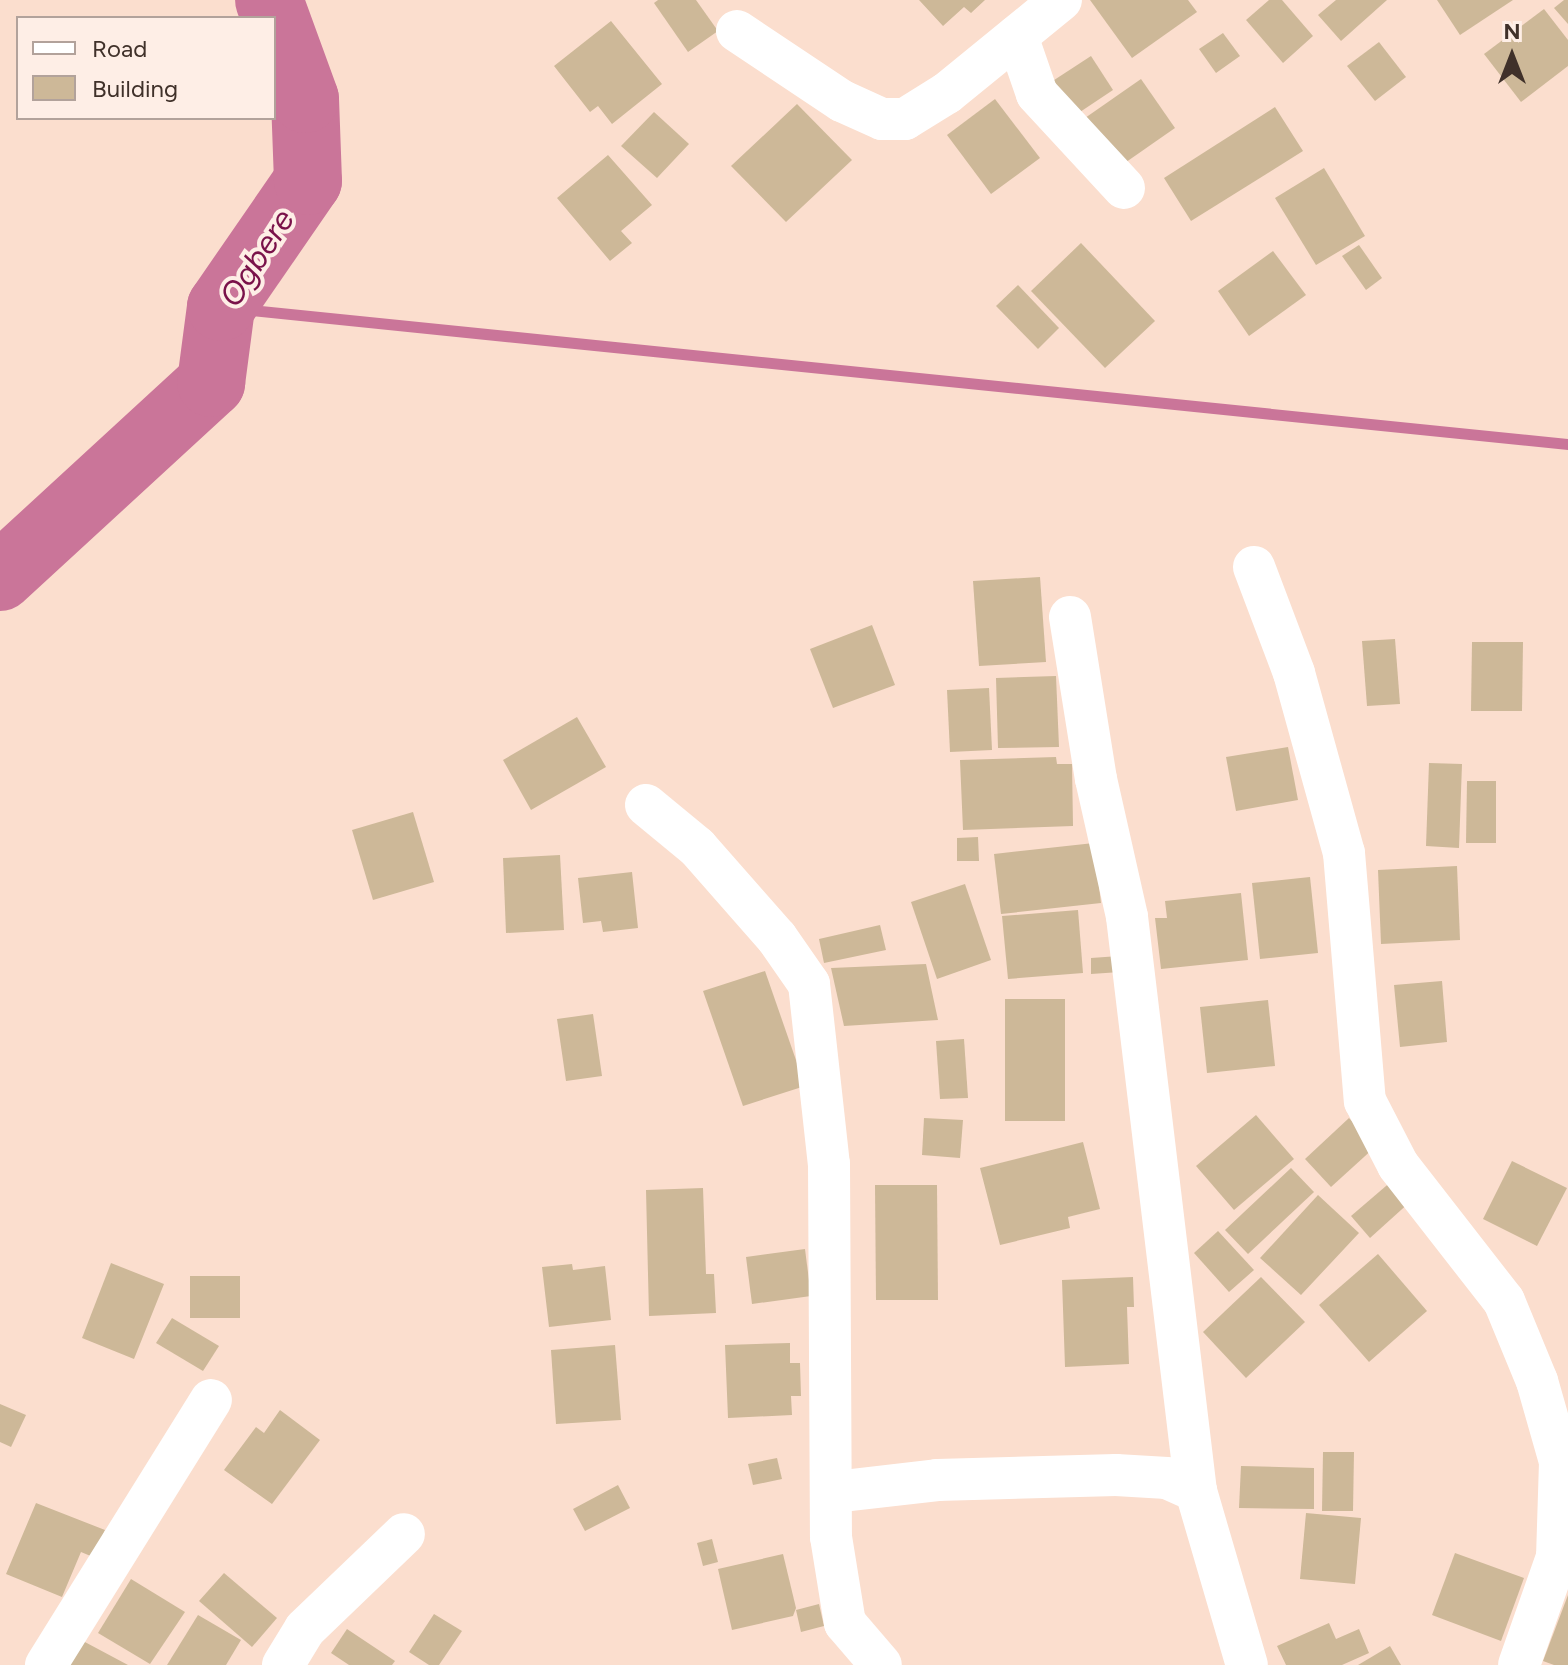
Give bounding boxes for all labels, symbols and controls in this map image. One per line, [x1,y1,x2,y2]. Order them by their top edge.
legend [16,16,276,120]
north arrow [1472,16,1552,96]
text: N [1503,18,1521,45]
text: Road [92,34,147,63]
text: Building [92,74,178,103]
water label: Ogbere [211,202,303,314]

